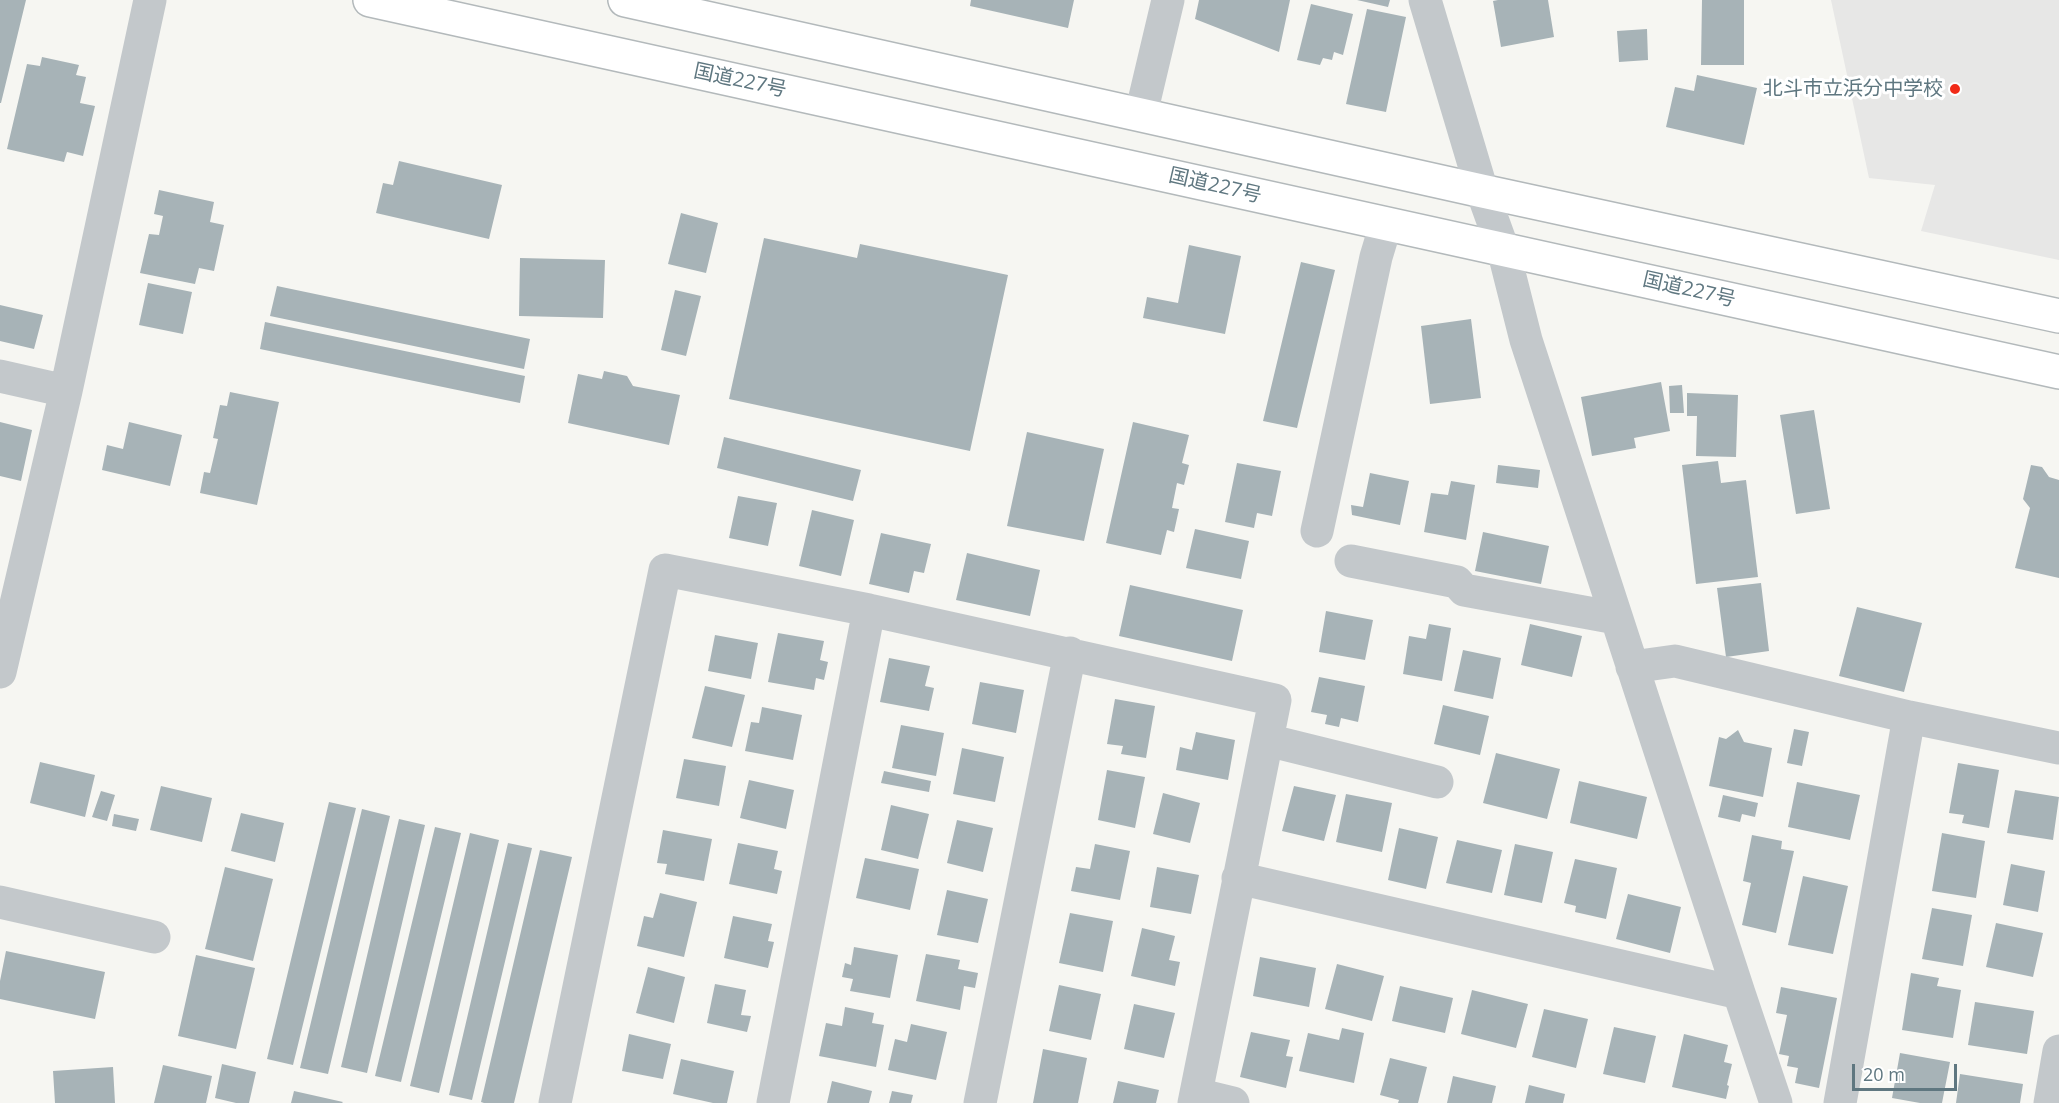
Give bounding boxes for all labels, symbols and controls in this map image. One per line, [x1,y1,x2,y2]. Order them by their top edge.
street label: 国道227号 [691,59,789,103]
place label: 北斗市立浜分中学校 [1763,77,1943,101]
marker: 北斗市立浜分中学校 [1948,82,1962,96]
street label: 国道227号 [1166,164,1264,208]
street label: 国道227号 [1640,268,1738,312]
scale bar [1855,1052,1960,1090]
text: 20 m [1863,1062,1905,1086]

